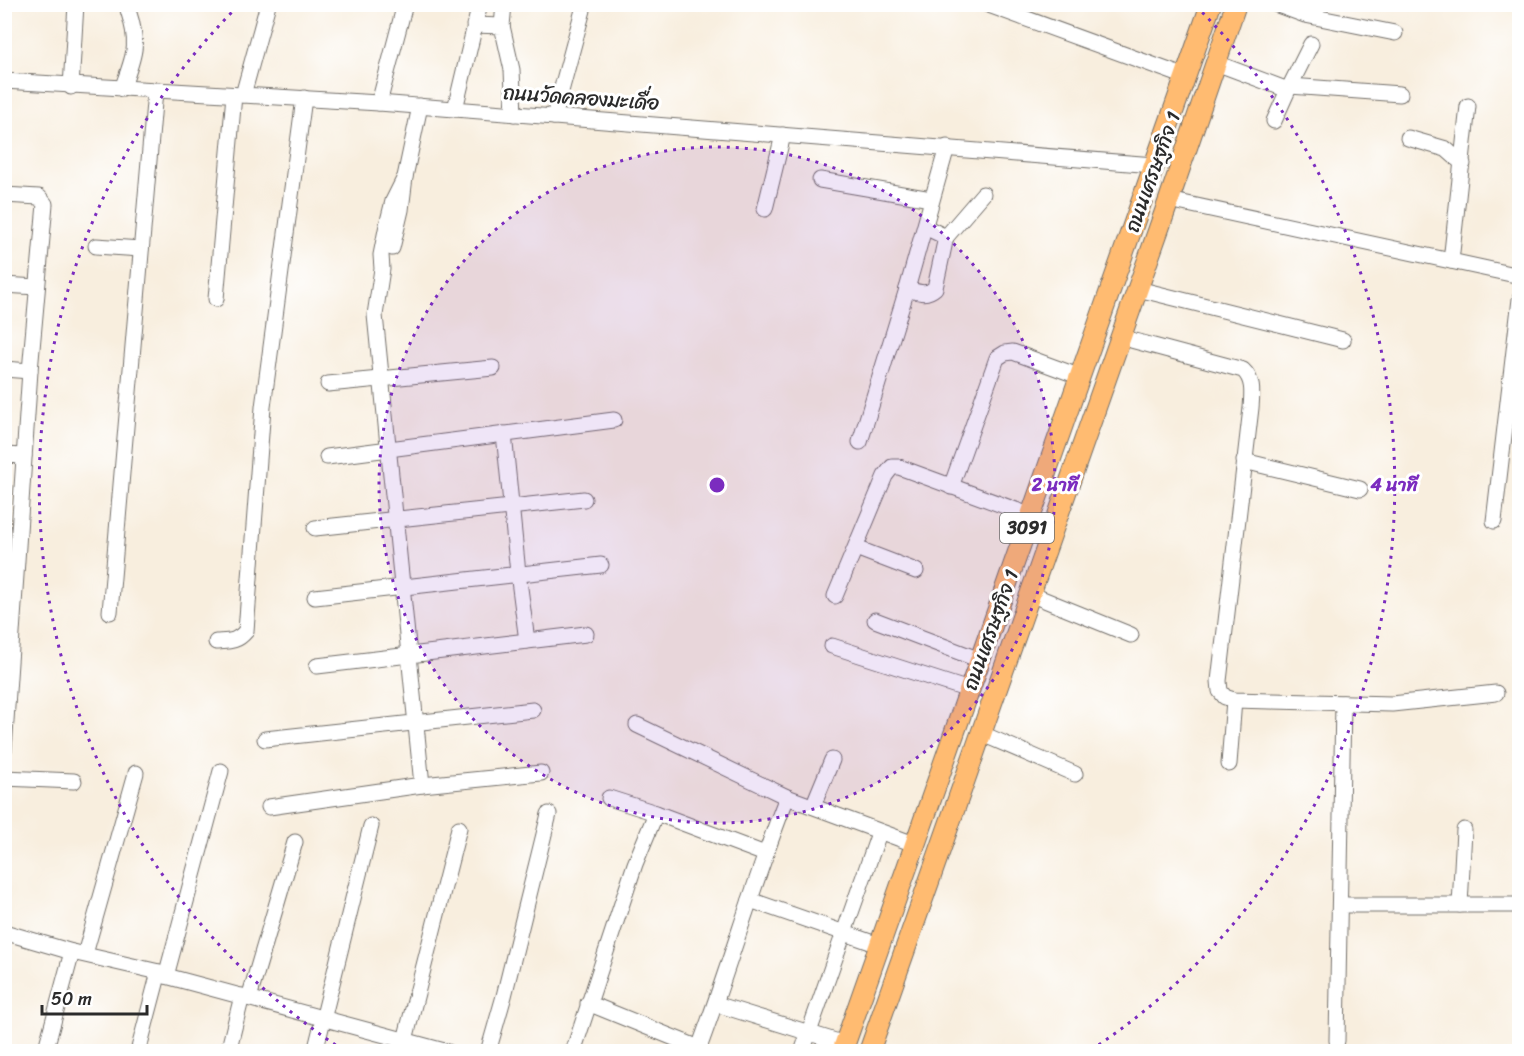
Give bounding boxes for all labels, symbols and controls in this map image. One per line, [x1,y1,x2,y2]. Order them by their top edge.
street label: ถนนวัดคลองมะเดื่อ [502,74,660,121]
street label: ถนนเศรษฐกิจ 1 [1115,106,1191,238]
text: 2 นาที [1031,469,1081,501]
text: 4 นาที [1369,469,1421,501]
centre of rings [707,475,727,495]
road number: 3091 [1000,513,1054,543]
street label: ถนนเศรษฐกิจ 1 [953,564,1029,696]
scale bar [42,978,147,1016]
text: 50 m [51,983,92,1015]

